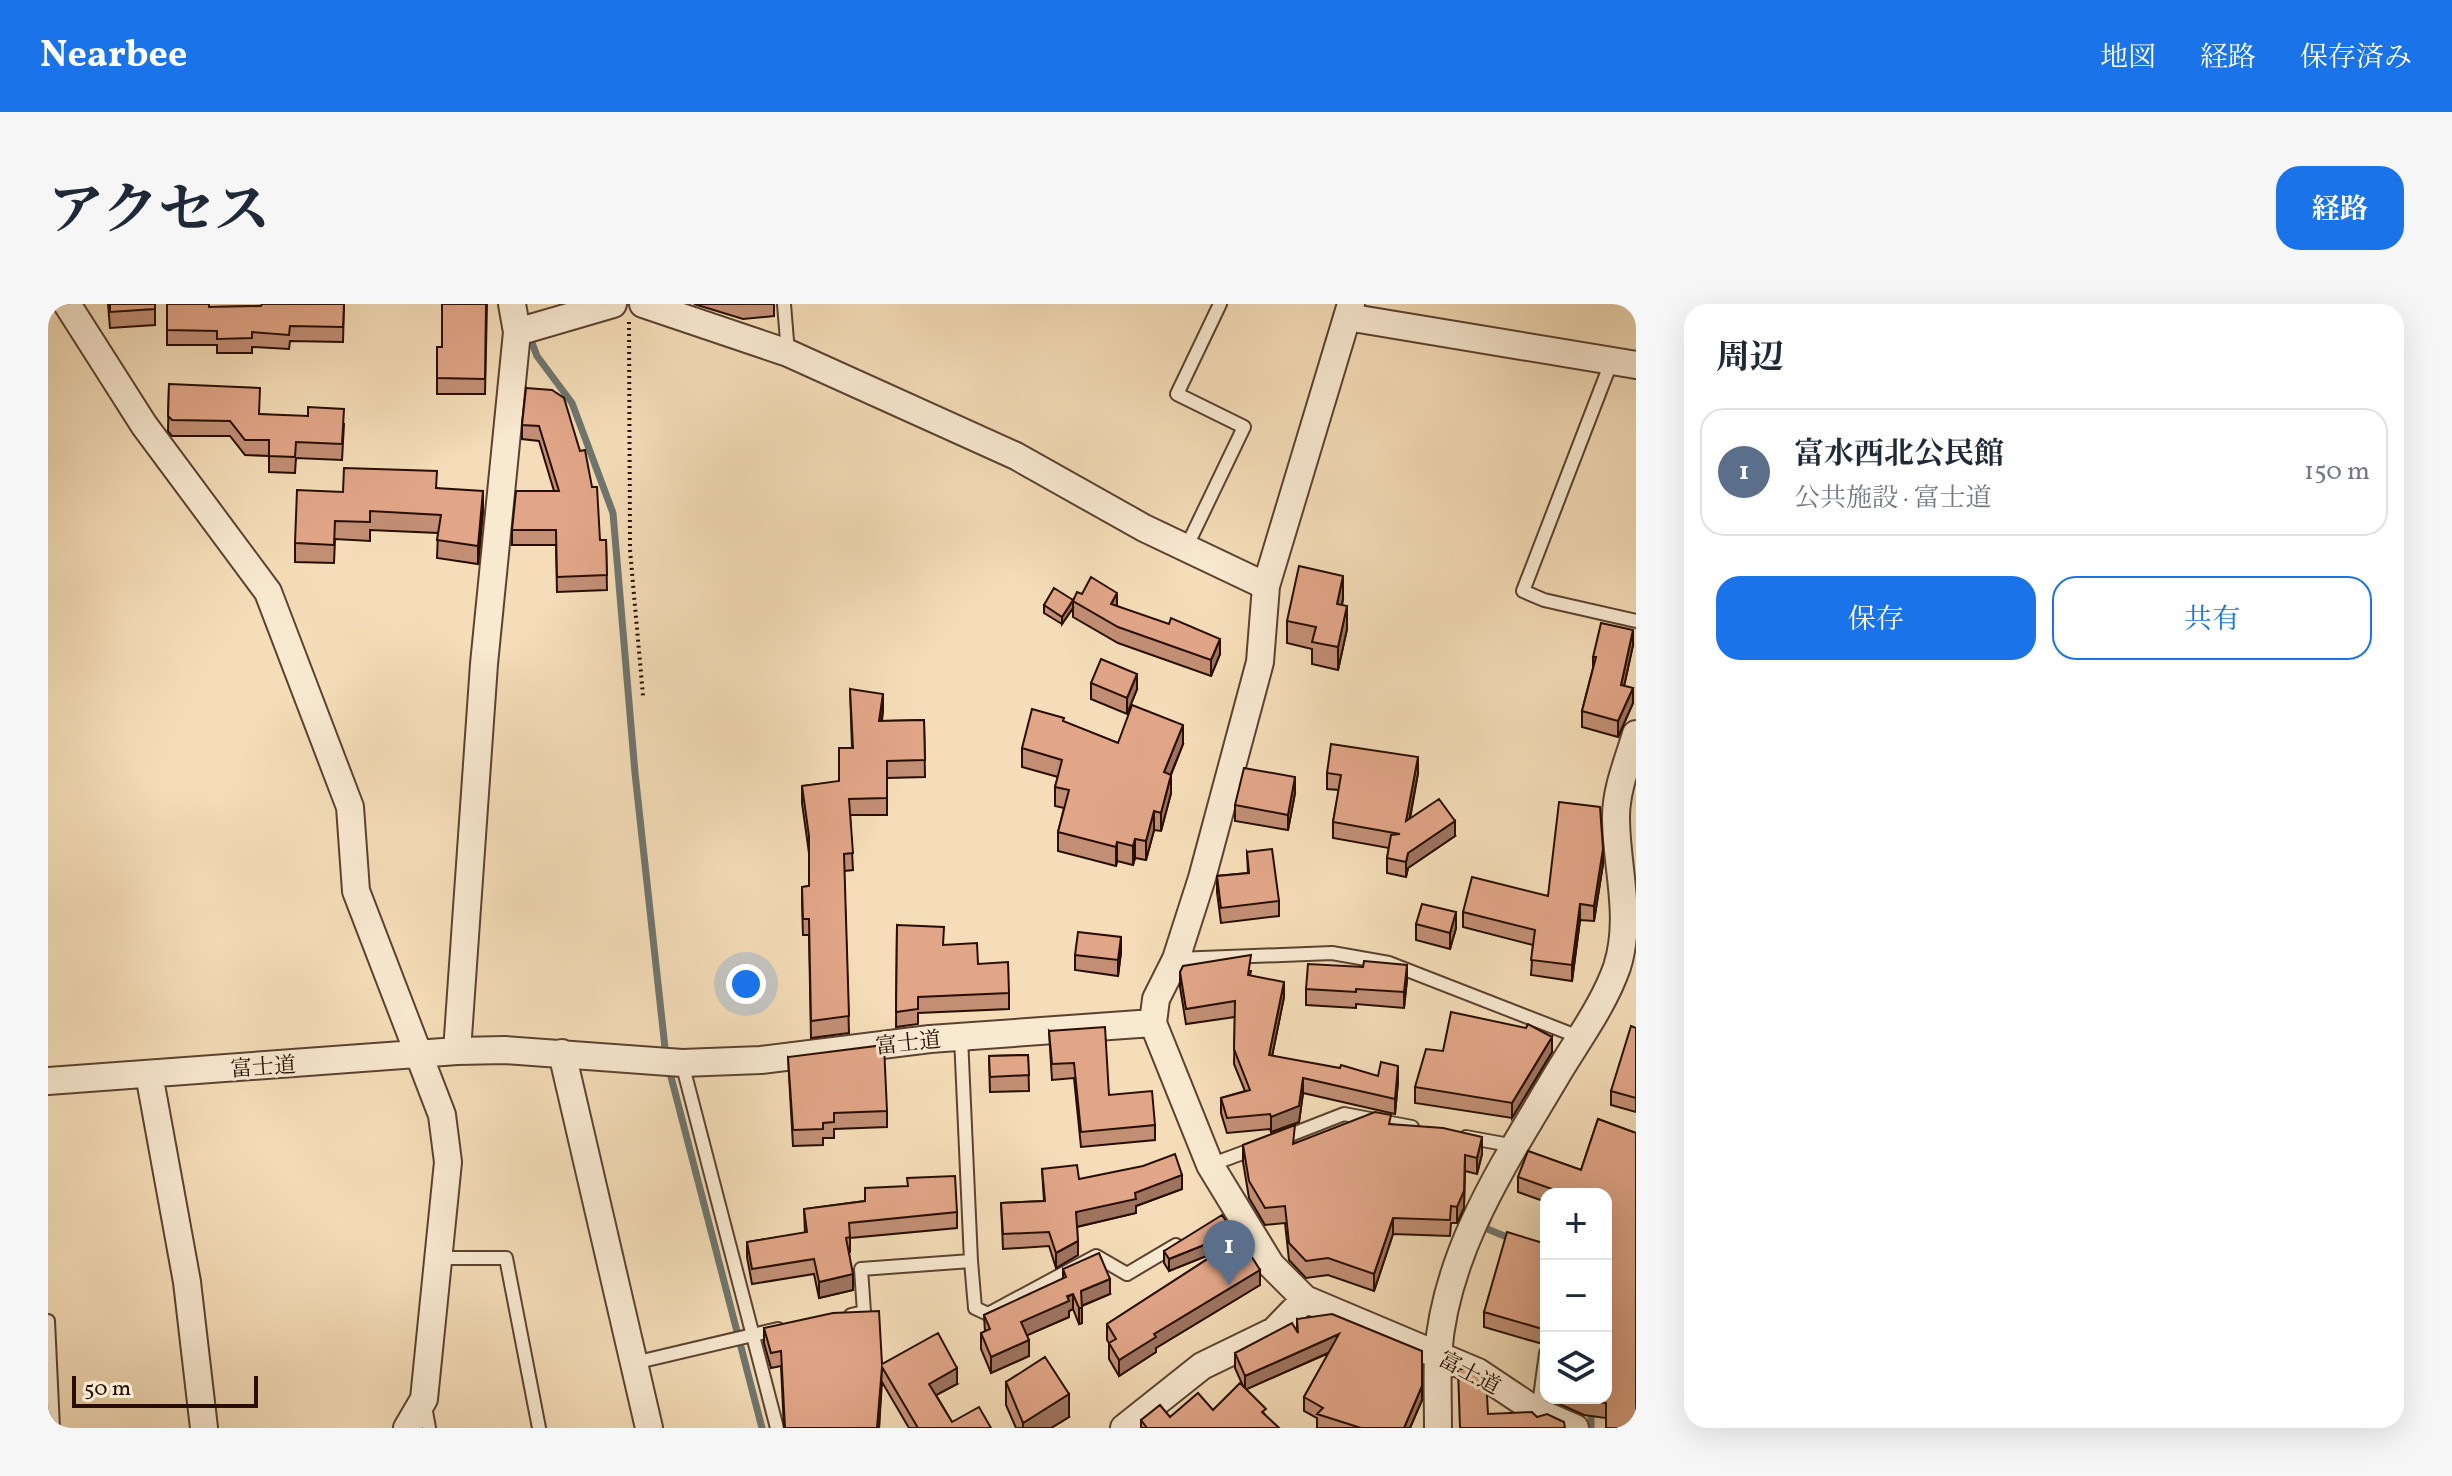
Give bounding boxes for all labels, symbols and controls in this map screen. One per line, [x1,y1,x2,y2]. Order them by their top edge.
text: Nearbee [40,30,187,83]
text: 地図 [2100,39,2156,78]
text: 経路 [2200,39,2256,78]
text: 保存済み [2300,39,2412,78]
button: 経路 [2276,166,2404,250]
text: アクセス [48,175,270,253]
text: 周辺 [1716,336,1784,383]
text: 富水西北公民館 [1794,434,2004,476]
text: 1 [1739,454,1749,490]
text: 150 m [2304,454,2370,490]
text: 公共施設 · 富士道 [1794,481,1992,517]
button: 保存 [1716,576,2036,660]
button: 共有 [2052,576,2372,660]
your location [726,964,766,1004]
street label: 富士道 [874,1026,943,1063]
street label: 富士道 [229,1051,297,1086]
map controls [1540,1188,1612,1404]
button: + [1540,1188,1612,1260]
pin: 1 [1203,1220,1255,1286]
button: − [1540,1260,1612,1332]
button: layers [1540,1332,1612,1404]
street label: 富士道 [1432,1345,1505,1403]
scale bar [72,1372,258,1408]
text: 50 m [84,1374,131,1405]

